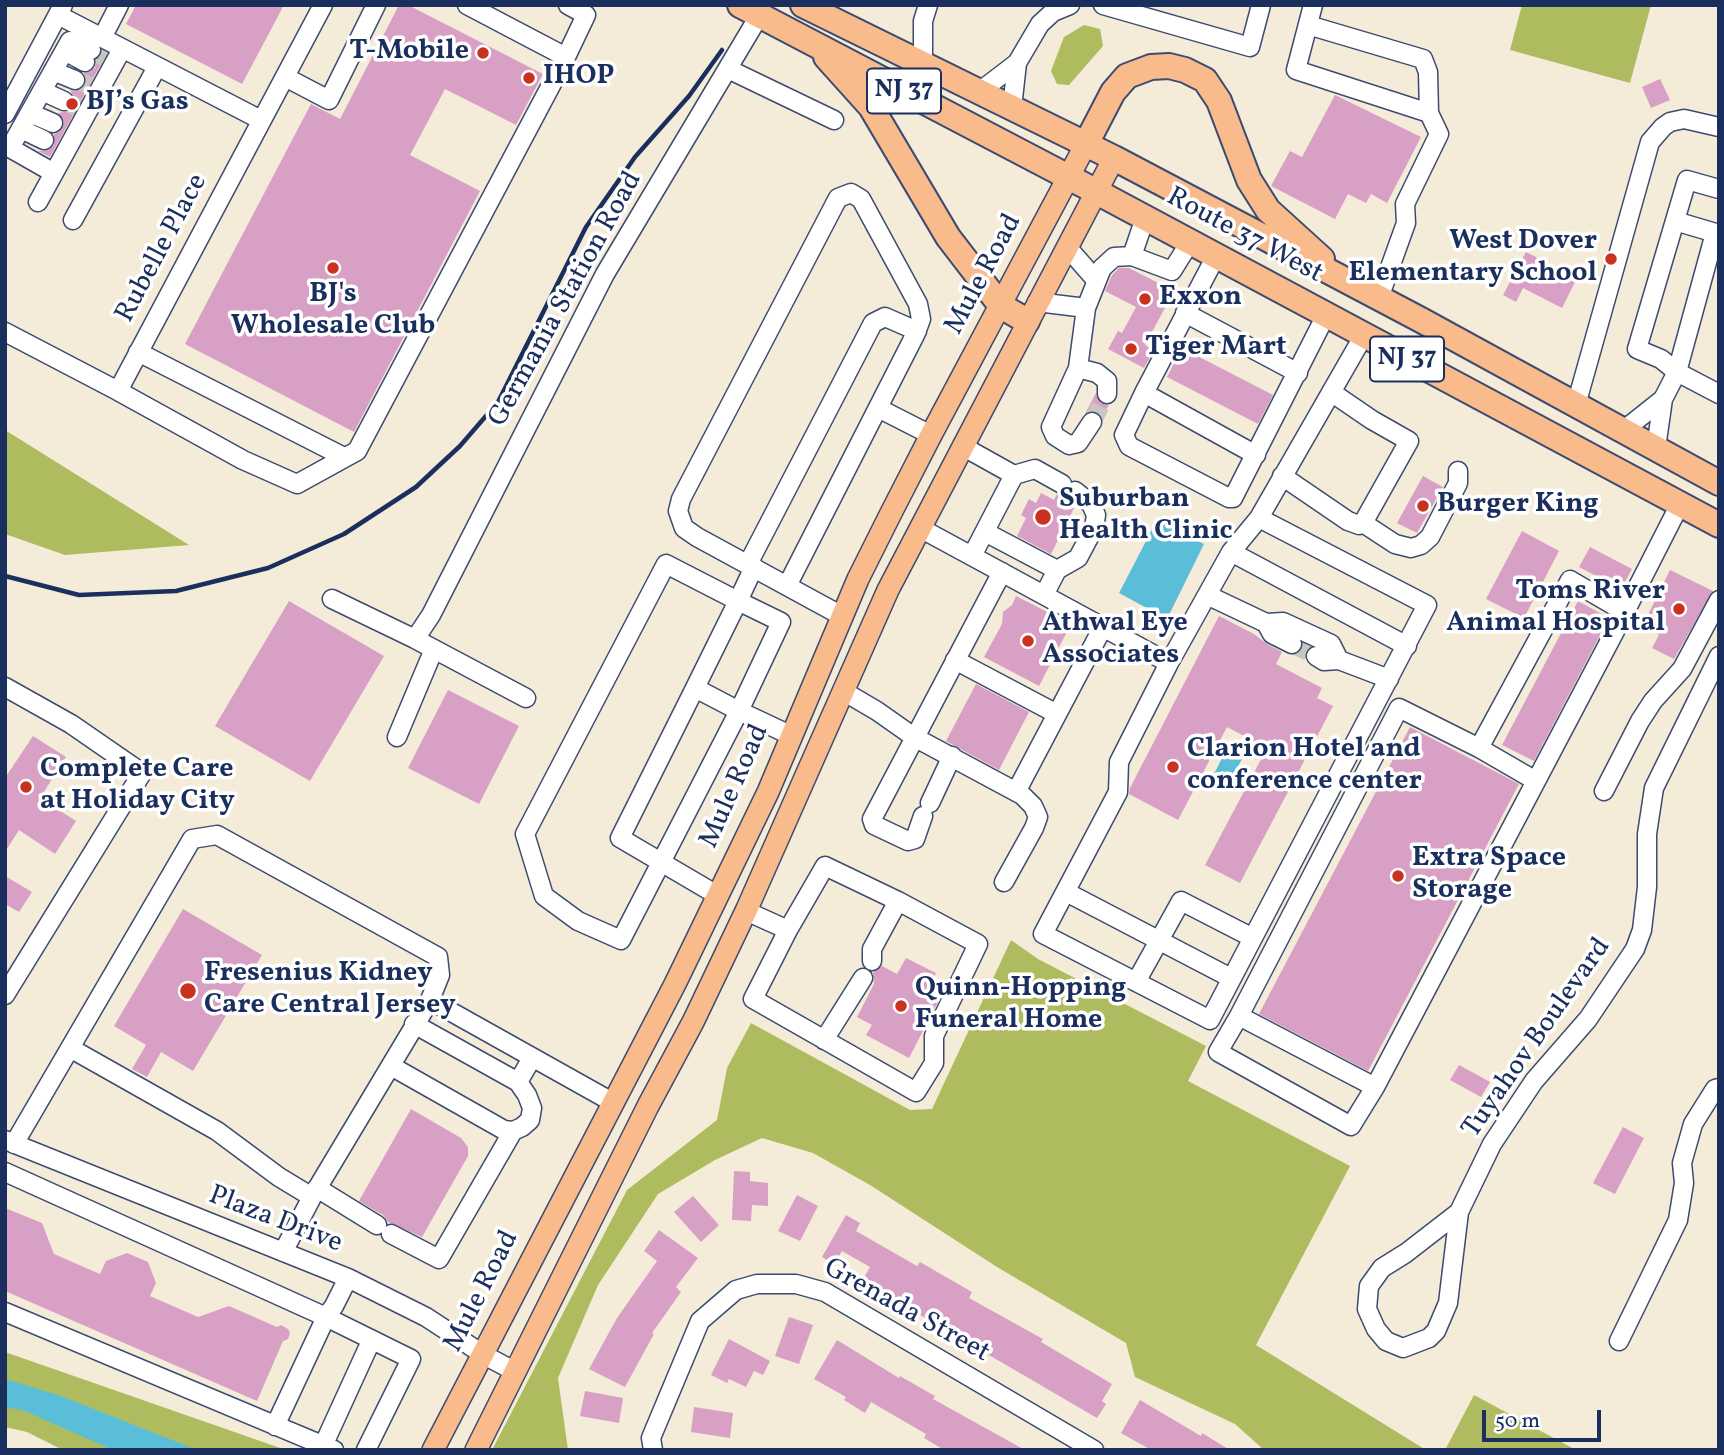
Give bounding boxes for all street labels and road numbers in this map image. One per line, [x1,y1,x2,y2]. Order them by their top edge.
road number: NJ 37 [867,68,941,114]
street label: Germania Station Road [483,167,651,433]
street label: Rubelle Place [110,169,216,329]
street label: Route 37 West [1160,182,1328,292]
street label: Mule Road [939,209,1031,341]
road number: NJ 37 [1370,336,1444,382]
street label: Mule Road [694,720,778,854]
street label: Tuyahov Boulevard [1456,933,1620,1145]
street label: Plaza Drive [203,1180,347,1262]
street label: Mule Road [438,1226,528,1358]
street label: Grenada Street [817,1252,995,1372]

